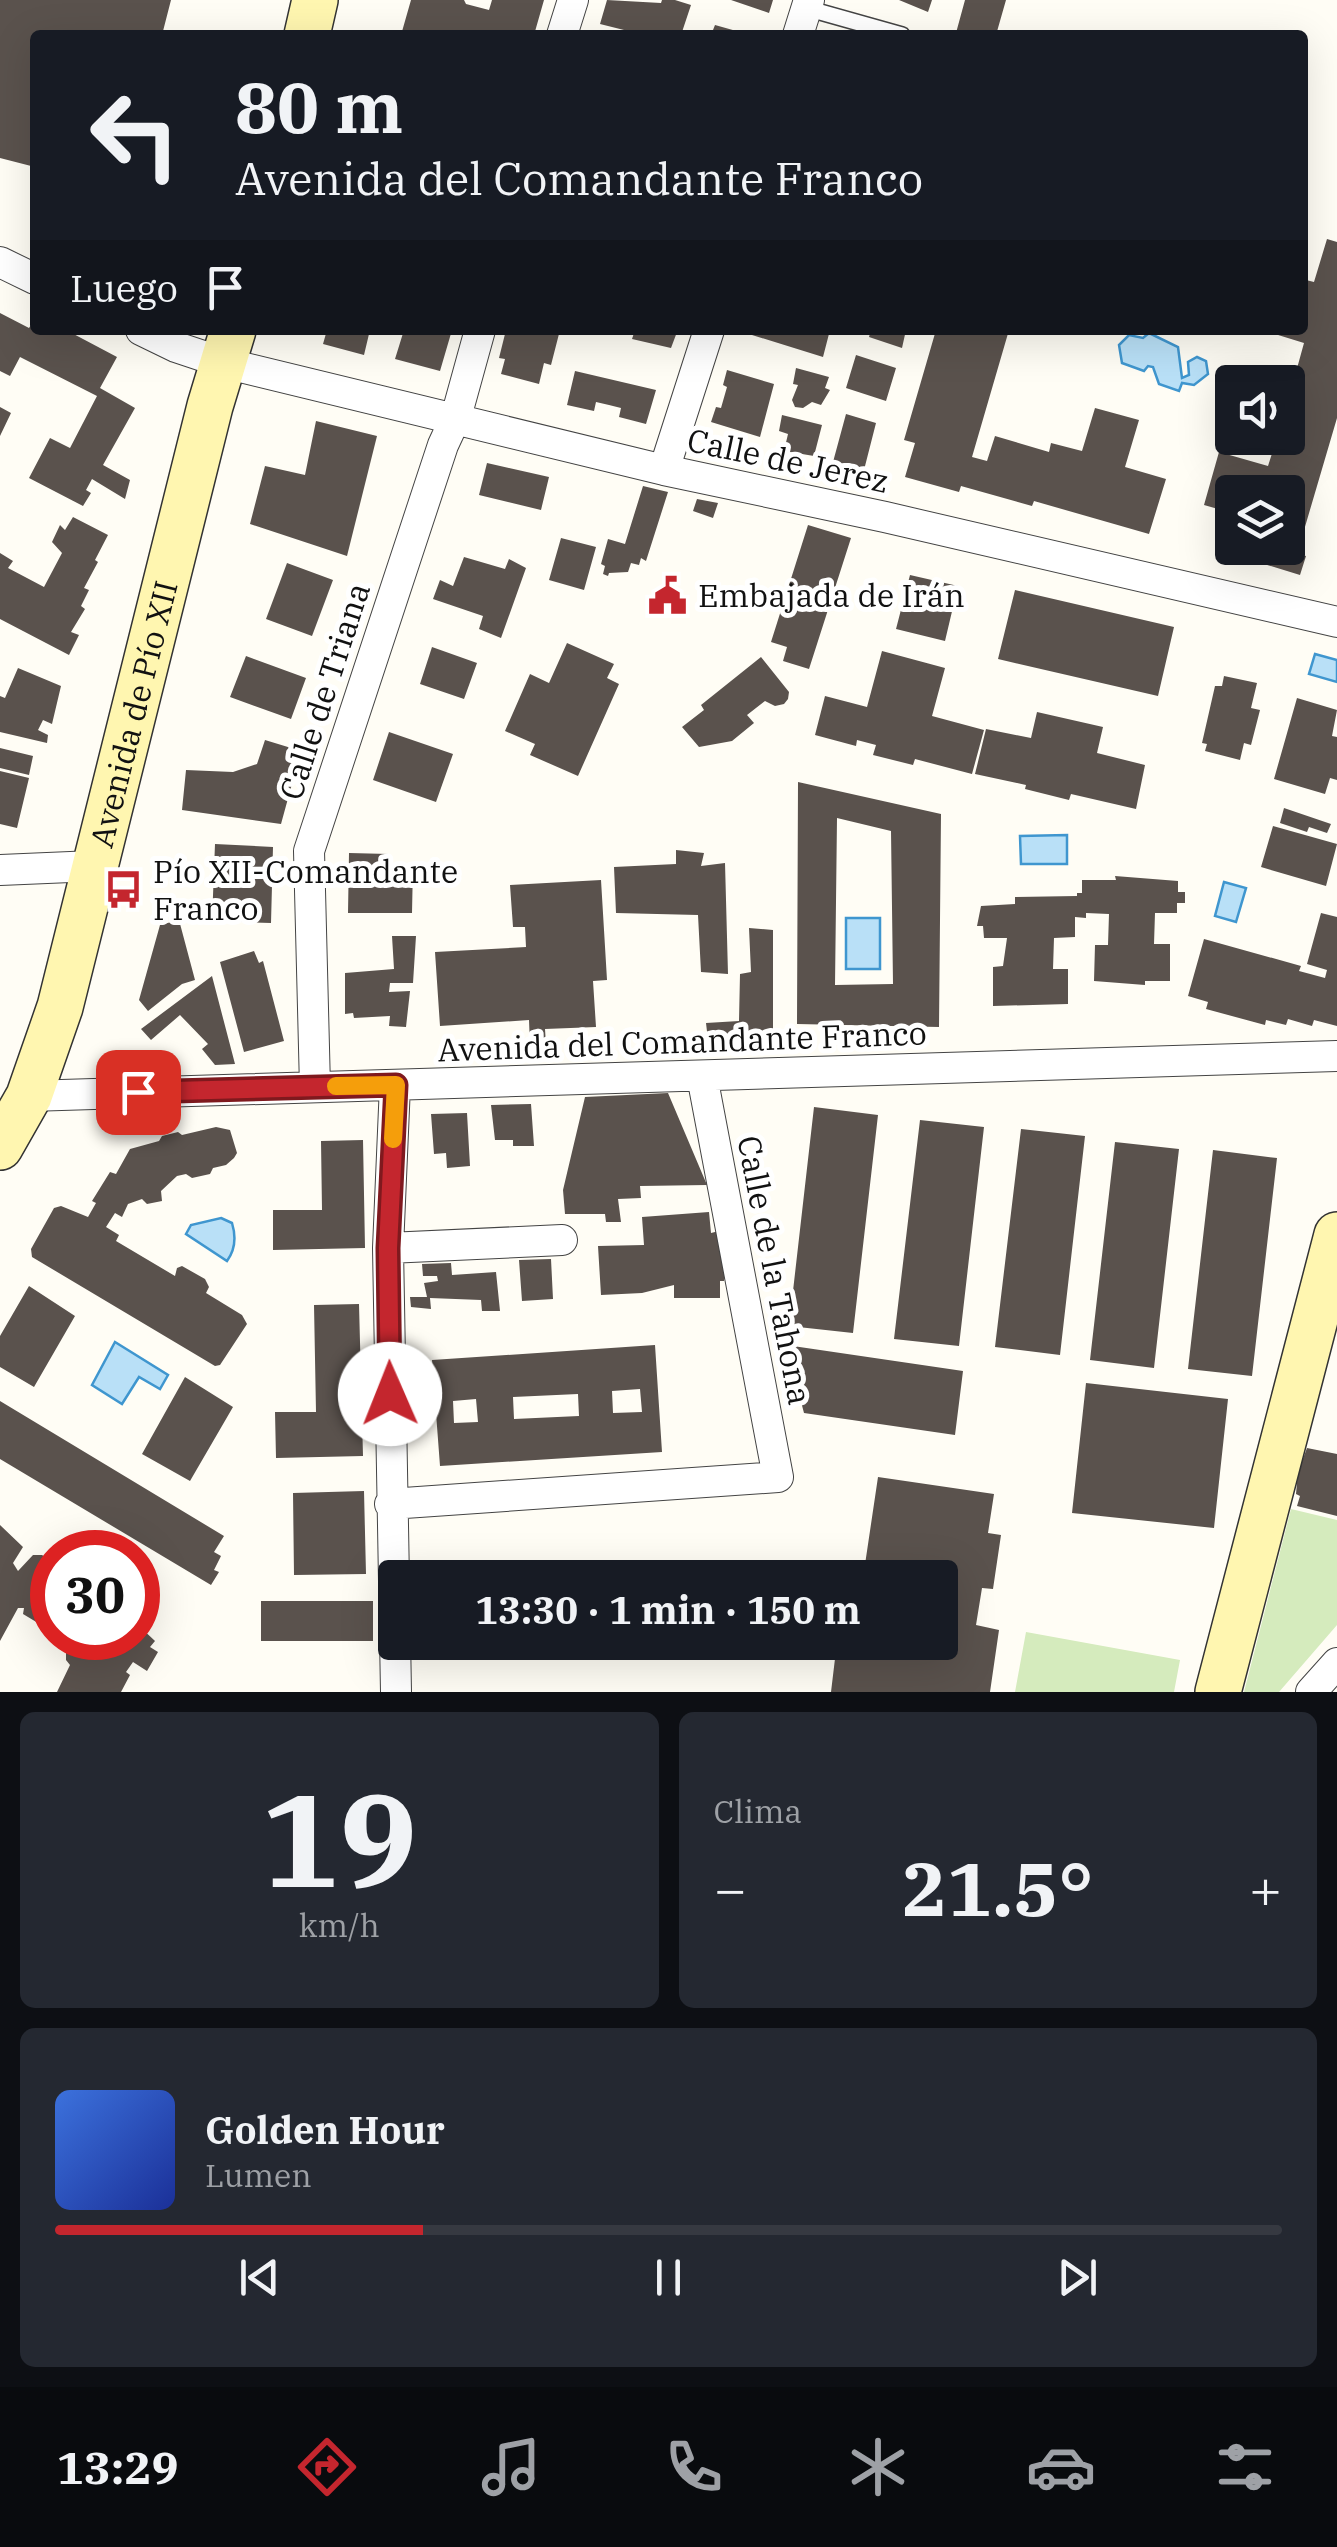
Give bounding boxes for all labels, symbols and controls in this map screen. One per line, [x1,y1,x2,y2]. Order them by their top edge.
text: 80 m [235,61,403,152]
icon: left [70,70,200,200]
text: Avenida del Comandante Franco [235,149,923,207]
icon: arrive [198,260,253,315]
text: Luego [70,263,178,312]
map controls [1215,365,1305,565]
button: sound [1215,365,1305,455]
street label: Calle de Jerez [684,418,892,502]
button: layers [1215,475,1305,565]
public building icon: Embajada de Irán [647,574,689,616]
place label: Embajada de Irán [698,574,965,616]
street label: Avenida de Pío XII [80,576,187,852]
street label: Calle de Triana [269,577,379,805]
place label: Pío XII-Comandante Franco [153,850,458,929]
bus stop icon: Pío XII-Comandante Franco [102,868,144,910]
street label: Avenida del Comandante Franco [437,1011,927,1071]
pin [96,1050,181,1135]
icon: arrive [111,1065,166,1120]
street label: Calle de la Tahona [728,1132,822,1408]
position arrow [338,1342,442,1446]
speed limit sign: 30 [30,1530,160,1660]
text: 13:30 · 1 min · 150 m [475,1585,861,1634]
text: 19 [261,1754,417,1923]
text: Clima [714,1790,802,1832]
text: 21.5° [902,1839,1093,1937]
text: − [714,1853,747,1924]
text: + [1249,1853,1282,1924]
text: km/h [299,1904,380,1946]
text: Golden Hour [205,2105,445,2154]
text: Lumen [205,2154,312,2196]
icon: previous [232,2250,287,2305]
icon: pause [641,2250,696,2305]
icon: next [1050,2250,1105,2305]
icon: directions [292,2432,362,2502]
icon: music [476,2432,546,2502]
icon: phone [659,2432,729,2502]
icon: climate [843,2432,913,2502]
icon: car [1026,2432,1096,2502]
icon: filters [1210,2432,1280,2502]
text: 13:29 [57,2438,178,2496]

